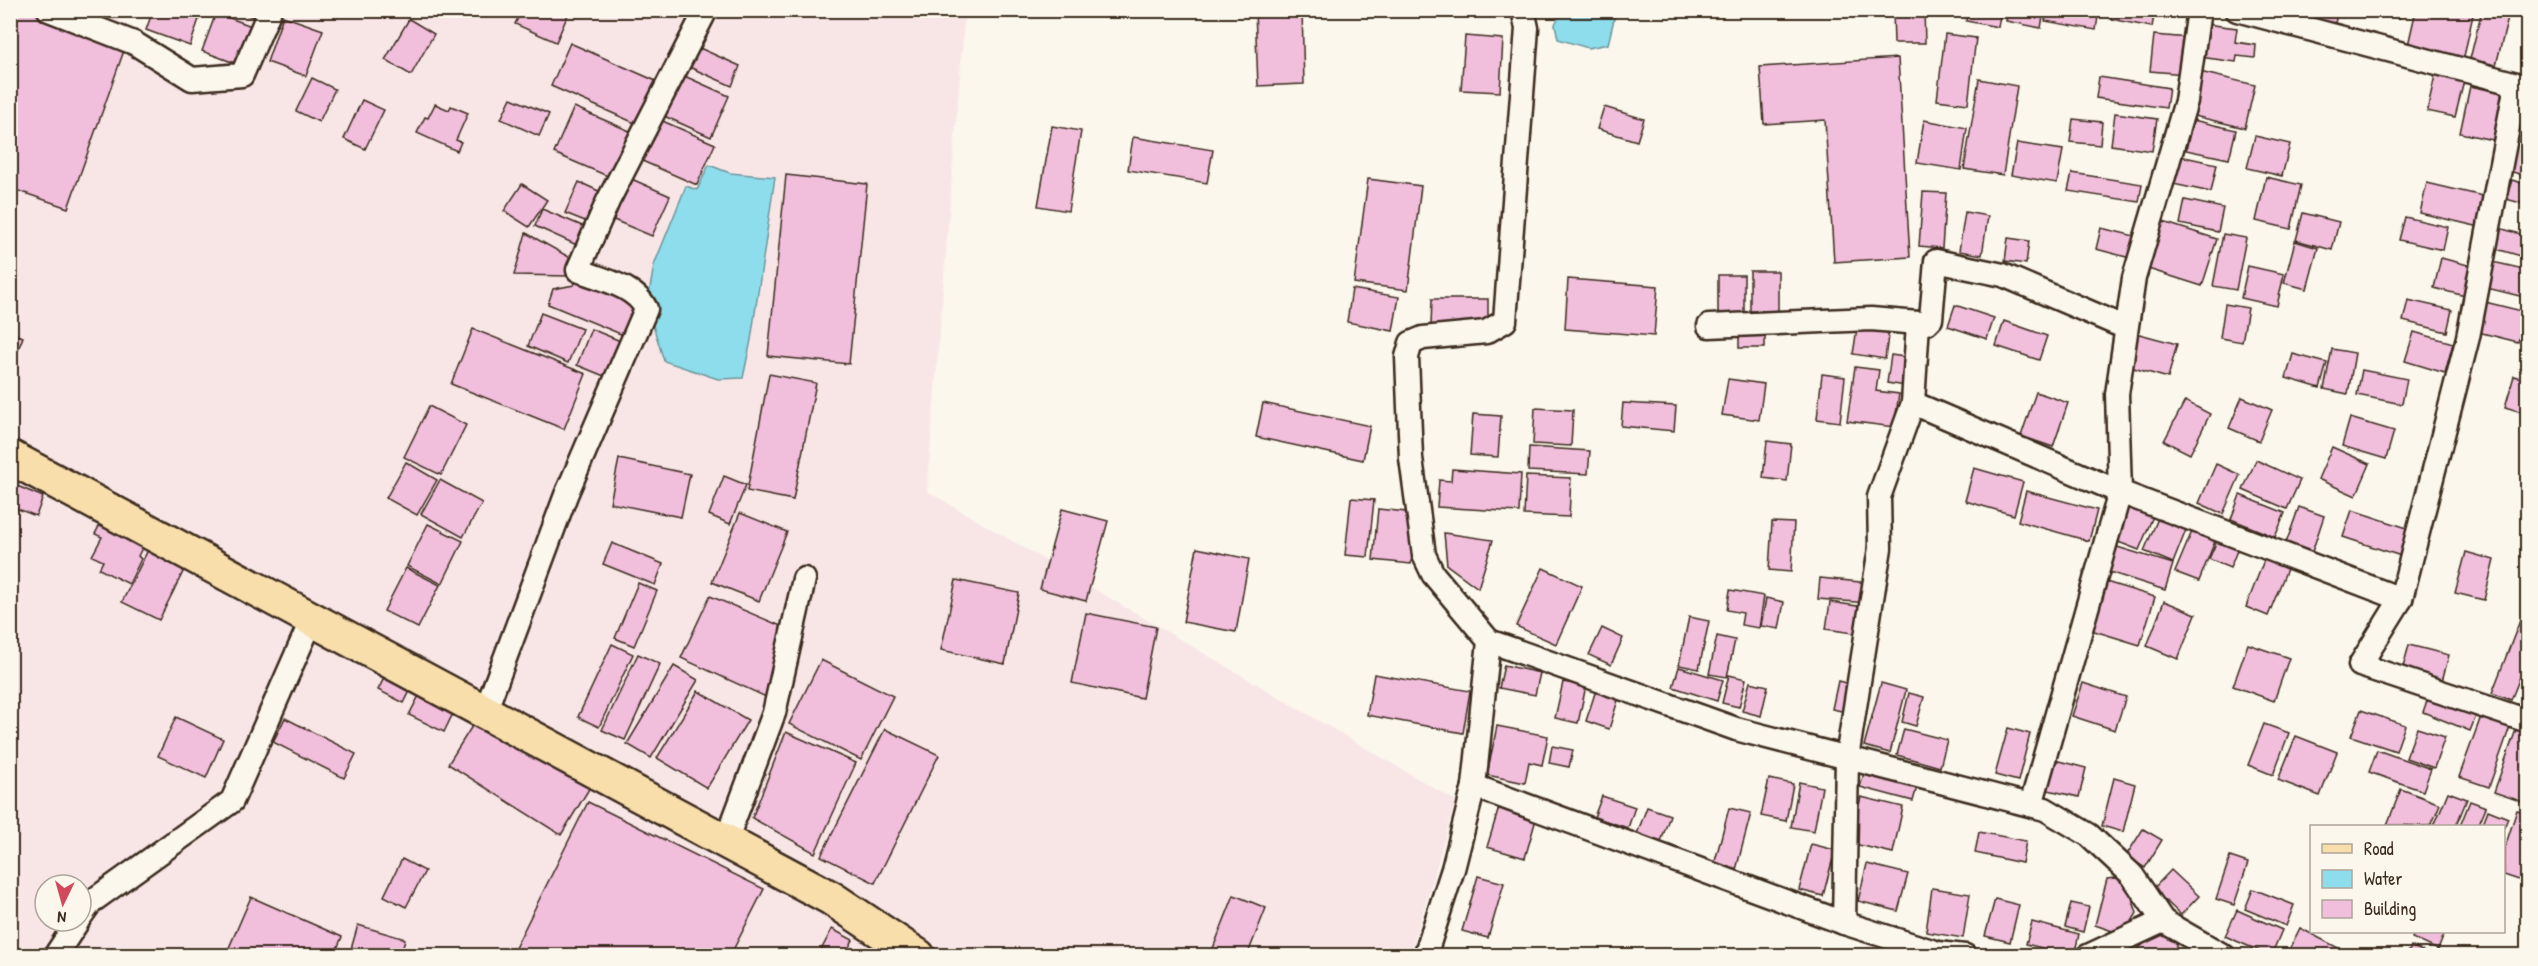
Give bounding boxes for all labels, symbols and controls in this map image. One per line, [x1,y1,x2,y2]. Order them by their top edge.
legend [2310,825,2505,933]
text: Road [2364,836,2394,861]
text: Water [2364,866,2402,891]
north arrow [33,873,93,933]
text: Building [2364,896,2416,921]
text: N [56,907,67,929]

